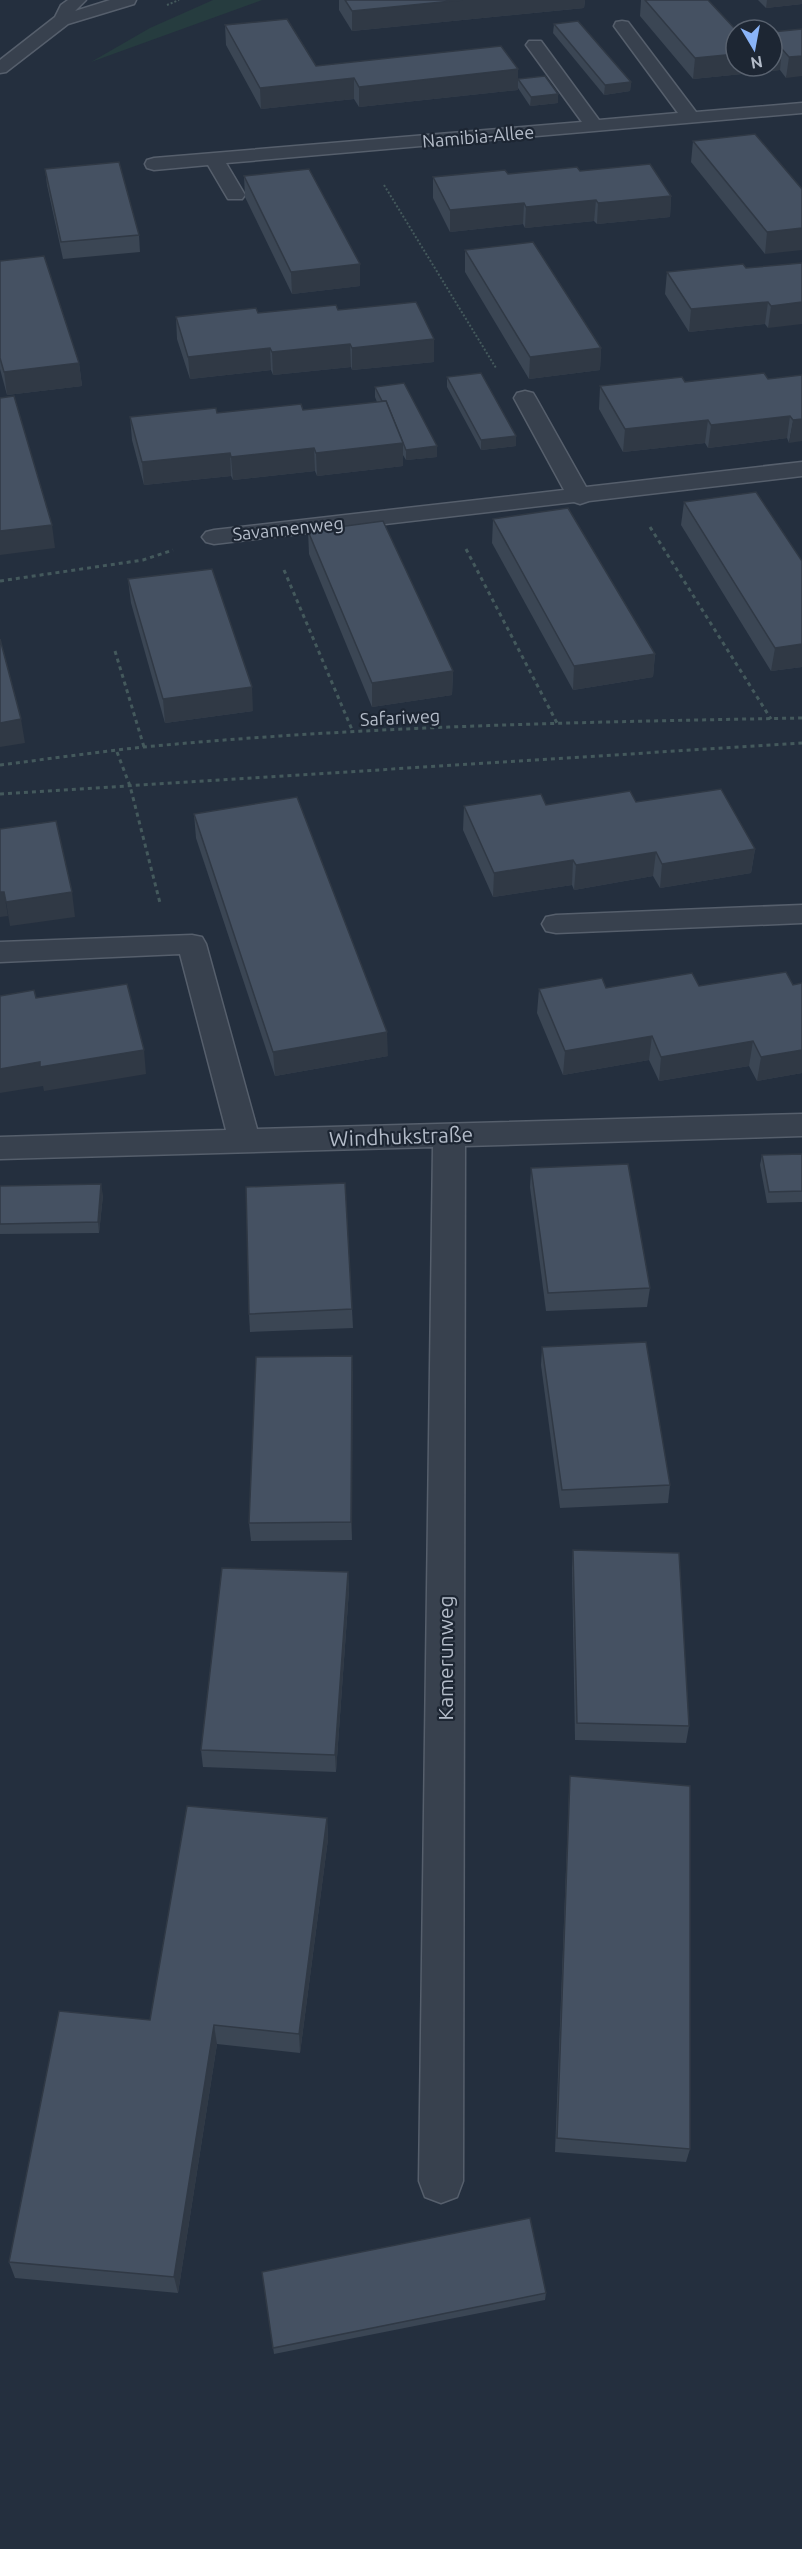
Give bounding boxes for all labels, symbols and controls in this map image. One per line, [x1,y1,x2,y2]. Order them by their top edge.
north arrow [724,18,784,78]
text: N [749,53,764,73]
street label: Namibia-Allee [421,121,535,151]
street label: Savannenweg [231,512,345,544]
street label: Safariweg [359,705,441,729]
street label: Windhukstraße [329,1121,473,1151]
street label: Kamerunweg [433,1595,457,1721]

